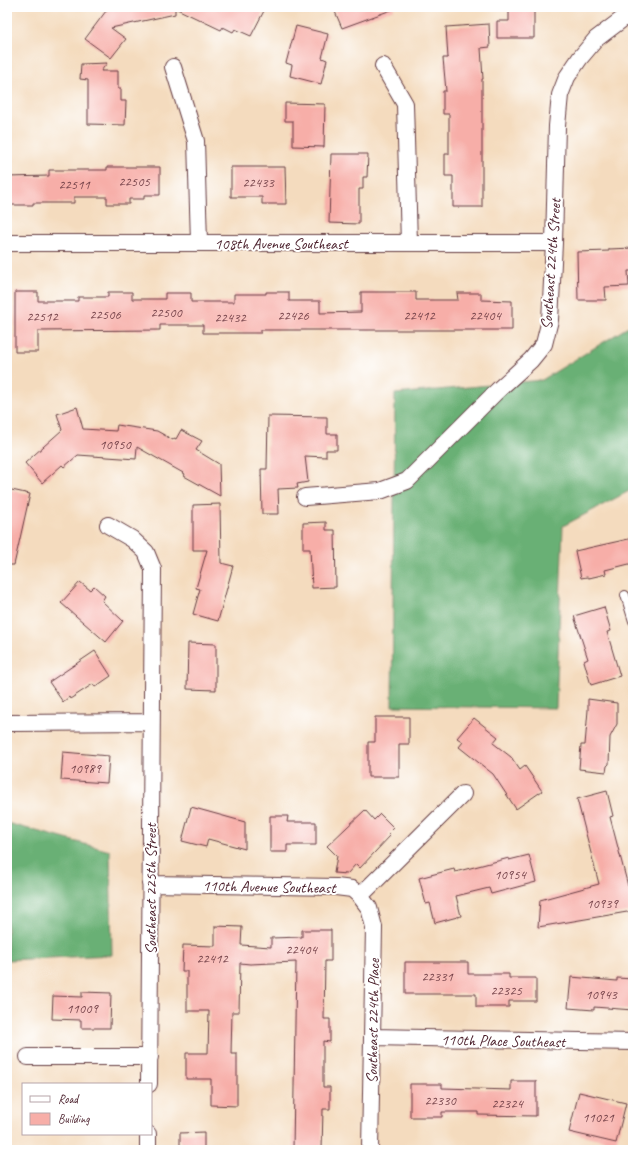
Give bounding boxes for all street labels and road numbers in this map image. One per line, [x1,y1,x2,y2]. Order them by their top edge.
street label: Southeast 224th Street [536,196,566,330]
street label: 108th Avenue Southeast [214,234,349,254]
street label: Southeast 225th Street [141,822,161,955]
street label: 110th Avenue Southeast [202,876,338,898]
street label: Southeast 224th Place [362,957,384,1083]
street label: 110th Place Southeast [441,1030,567,1052]

